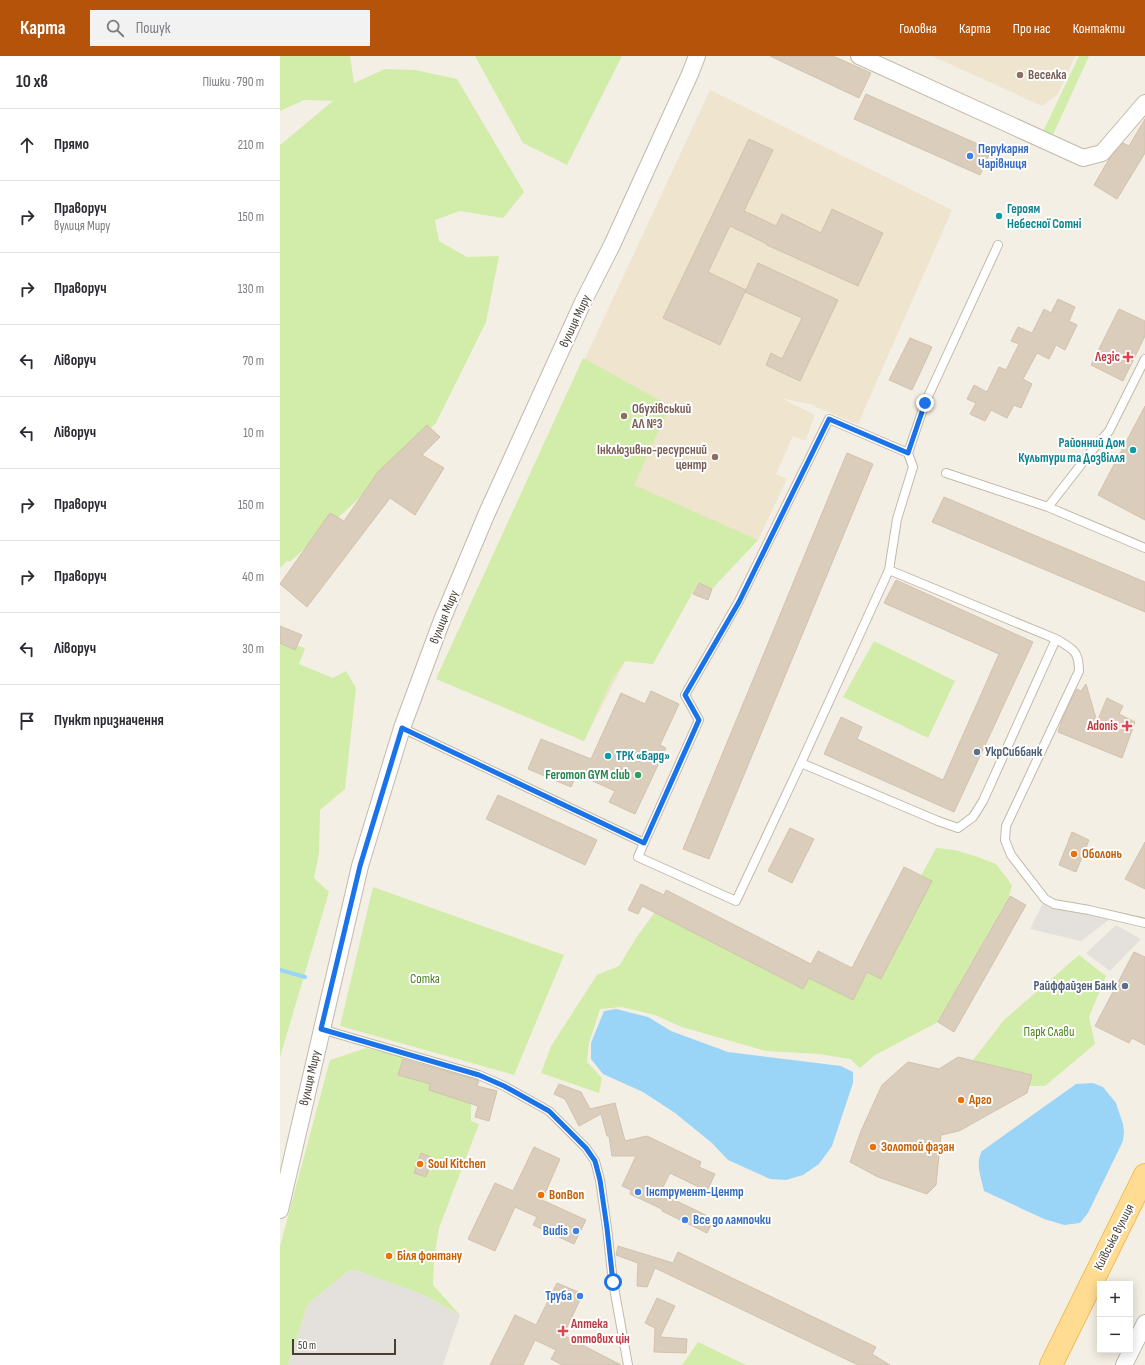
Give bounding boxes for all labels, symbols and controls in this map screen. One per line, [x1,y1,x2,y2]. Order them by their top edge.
search box [90,10,370,46]
text: Карта [20,17,66,40]
icon: search [104,17,126,39]
text: Пошук [136,19,170,38]
text: Головна [899,20,937,37]
text: Карта [959,20,991,37]
text: Про нас [1013,20,1051,37]
text: Контакти [1073,20,1125,37]
place label: Веселка [1028,67,1067,83]
marker: Веселка [1015,70,1025,80]
text: 10 хв [16,72,48,92]
text: Пішки · 790 m [203,74,264,90]
icon: ahead [16,134,38,156]
text: Прямо [54,135,89,154]
text: 210 m [238,137,264,153]
place label: Перукарня Чарівниця [978,141,1029,172]
marker: Перукарня Чарівниця [965,151,975,161]
text: Праворуч [54,199,107,218]
place label: Героям Небесної Сотні [1007,201,1082,232]
icon: right [16,206,38,228]
text: 150 m [238,209,264,225]
marker: Героям Небесної Сотні [994,211,1004,221]
text: вулиця Миру [54,218,110,234]
icon: right [16,278,38,300]
text: Праворуч [54,279,107,298]
text: 130 m [238,281,264,297]
street label: вулиця Миру [556,292,594,350]
place label: Лезіс [1094,349,1121,365]
icon: left [16,350,38,372]
text: Ліворуч [54,351,96,370]
marker: Лезіс [1123,352,1133,362]
text: 70 m [243,353,264,369]
route end [916,394,934,412]
place label: Обухівський АЛ №3 [631,401,691,432]
marker: Обухівський АЛ №3 [619,411,629,421]
icon: left [16,422,38,444]
text: Ліворуч [54,423,96,442]
text: 10 m [243,425,264,441]
place label: Районний Дом Культури та Дозвілля [1018,435,1125,466]
place label: Інклюзивно-ресурсний центр [597,442,707,473]
marker: Районний Дом Культури та Дозвілля [1128,445,1138,455]
marker: Інклюзивно-ресурсний центр [710,452,720,462]
icon: right [16,494,38,516]
text: Праворуч [54,495,107,514]
text: 150 m [238,497,264,513]
icon: right [16,566,38,588]
text: Праворуч [54,567,107,586]
text: 40 m [242,569,264,585]
street label: вулиця Миру [426,588,462,646]
icon: left [16,638,38,660]
text: Ліворуч [54,639,96,658]
text: 30 m [242,641,264,657]
icon: arrive [16,710,38,732]
text: Пункт призначення [54,711,164,730]
place label: Adonis [1086,718,1118,734]
marker: Adonis [1121,720,1133,732]
place label: УкрСиббанк [985,744,1043,760]
marker: УкрСиббанк [972,747,982,757]
place label: ТРК «Бард» [616,748,670,764]
marker: ТРК «Бард» [603,751,613,761]
place label: Feromon GYM club [545,767,630,783]
marker: Feromon GYM club [633,770,643,780]
place label: Оболонь [1082,846,1123,862]
marker: Оболонь [1069,849,1079,859]
park label: Сотка [410,971,440,987]
place label: Райффайзен Банк [1033,978,1118,994]
marker: Райффайзен Банк [1120,981,1130,991]
park label: Парк Слави [1024,1024,1074,1040]
street label: вулиця Миру [296,1049,324,1107]
place label: Арго [968,1092,992,1108]
marker: Арго [956,1095,966,1105]
place label: Золотой фазан [881,1139,955,1155]
marker: Золотой фазан [868,1142,878,1152]
place label: Soul Kitchen [428,1156,486,1172]
marker: Soul Kitchen [415,1159,425,1169]
place label: Інструмент-Центр [646,1184,744,1200]
place label: BonBon [549,1187,584,1203]
marker: Інструмент-Центр [633,1187,643,1197]
marker: BonBon [536,1190,546,1200]
street label: Київська вулиця [1090,1201,1138,1273]
place label: Все до лампочки [693,1212,771,1228]
marker: Все до лампочки [680,1215,690,1225]
place label: Budis [543,1223,568,1239]
marker: Budis [571,1226,581,1236]
place label: Біля фонтану [397,1248,463,1264]
marker: Біля фонтану [384,1251,394,1261]
route start [604,1273,622,1291]
map controls [1097,1281,1133,1353]
button: + [1097,1281,1133,1317]
place label: Труба [545,1288,572,1304]
marker: Труба [575,1291,585,1301]
place label: Аптека оптових цін [570,1316,630,1347]
button: − [1097,1317,1133,1353]
marker: Аптека оптових цін [558,1326,568,1336]
scale bar [292,1337,396,1356]
text: 50 m [298,1339,316,1352]

